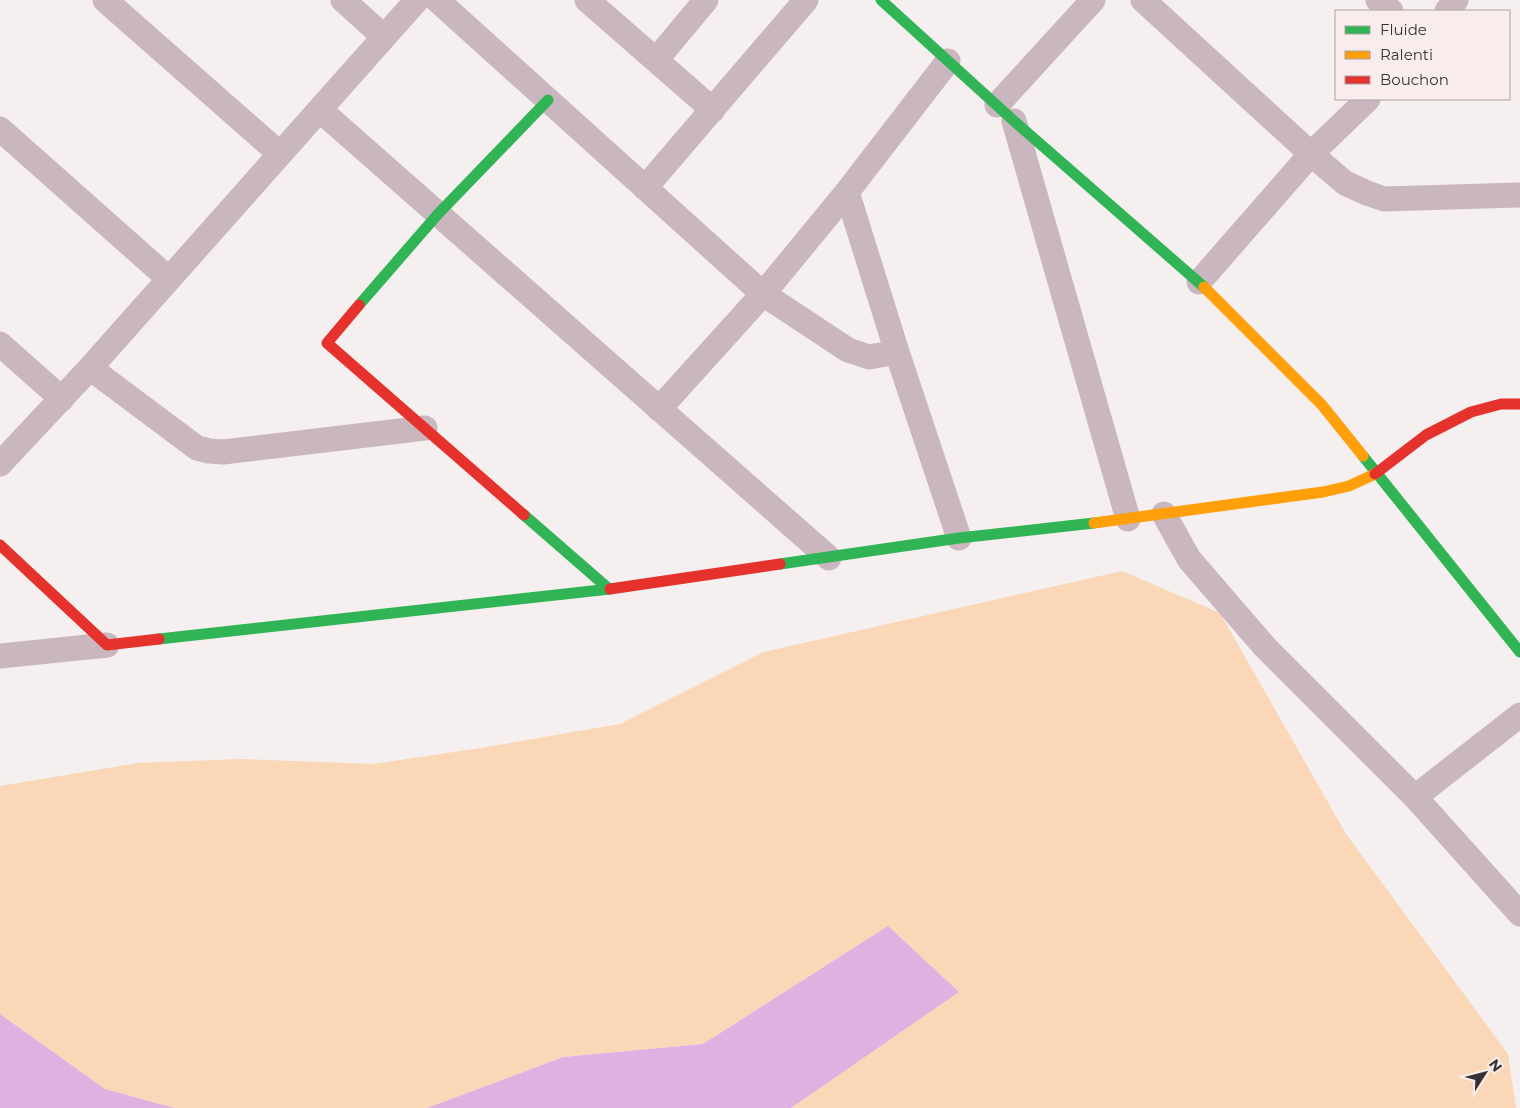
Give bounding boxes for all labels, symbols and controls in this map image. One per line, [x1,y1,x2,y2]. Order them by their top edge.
legend [1335,10,1510,100]
text: Fluide [1380,20,1427,39]
text: Ralenti [1380,45,1433,64]
text: Bouchon [1380,70,1449,89]
north arrow [1460,1048,1510,1098]
text: N [1485,1055,1506,1075]

